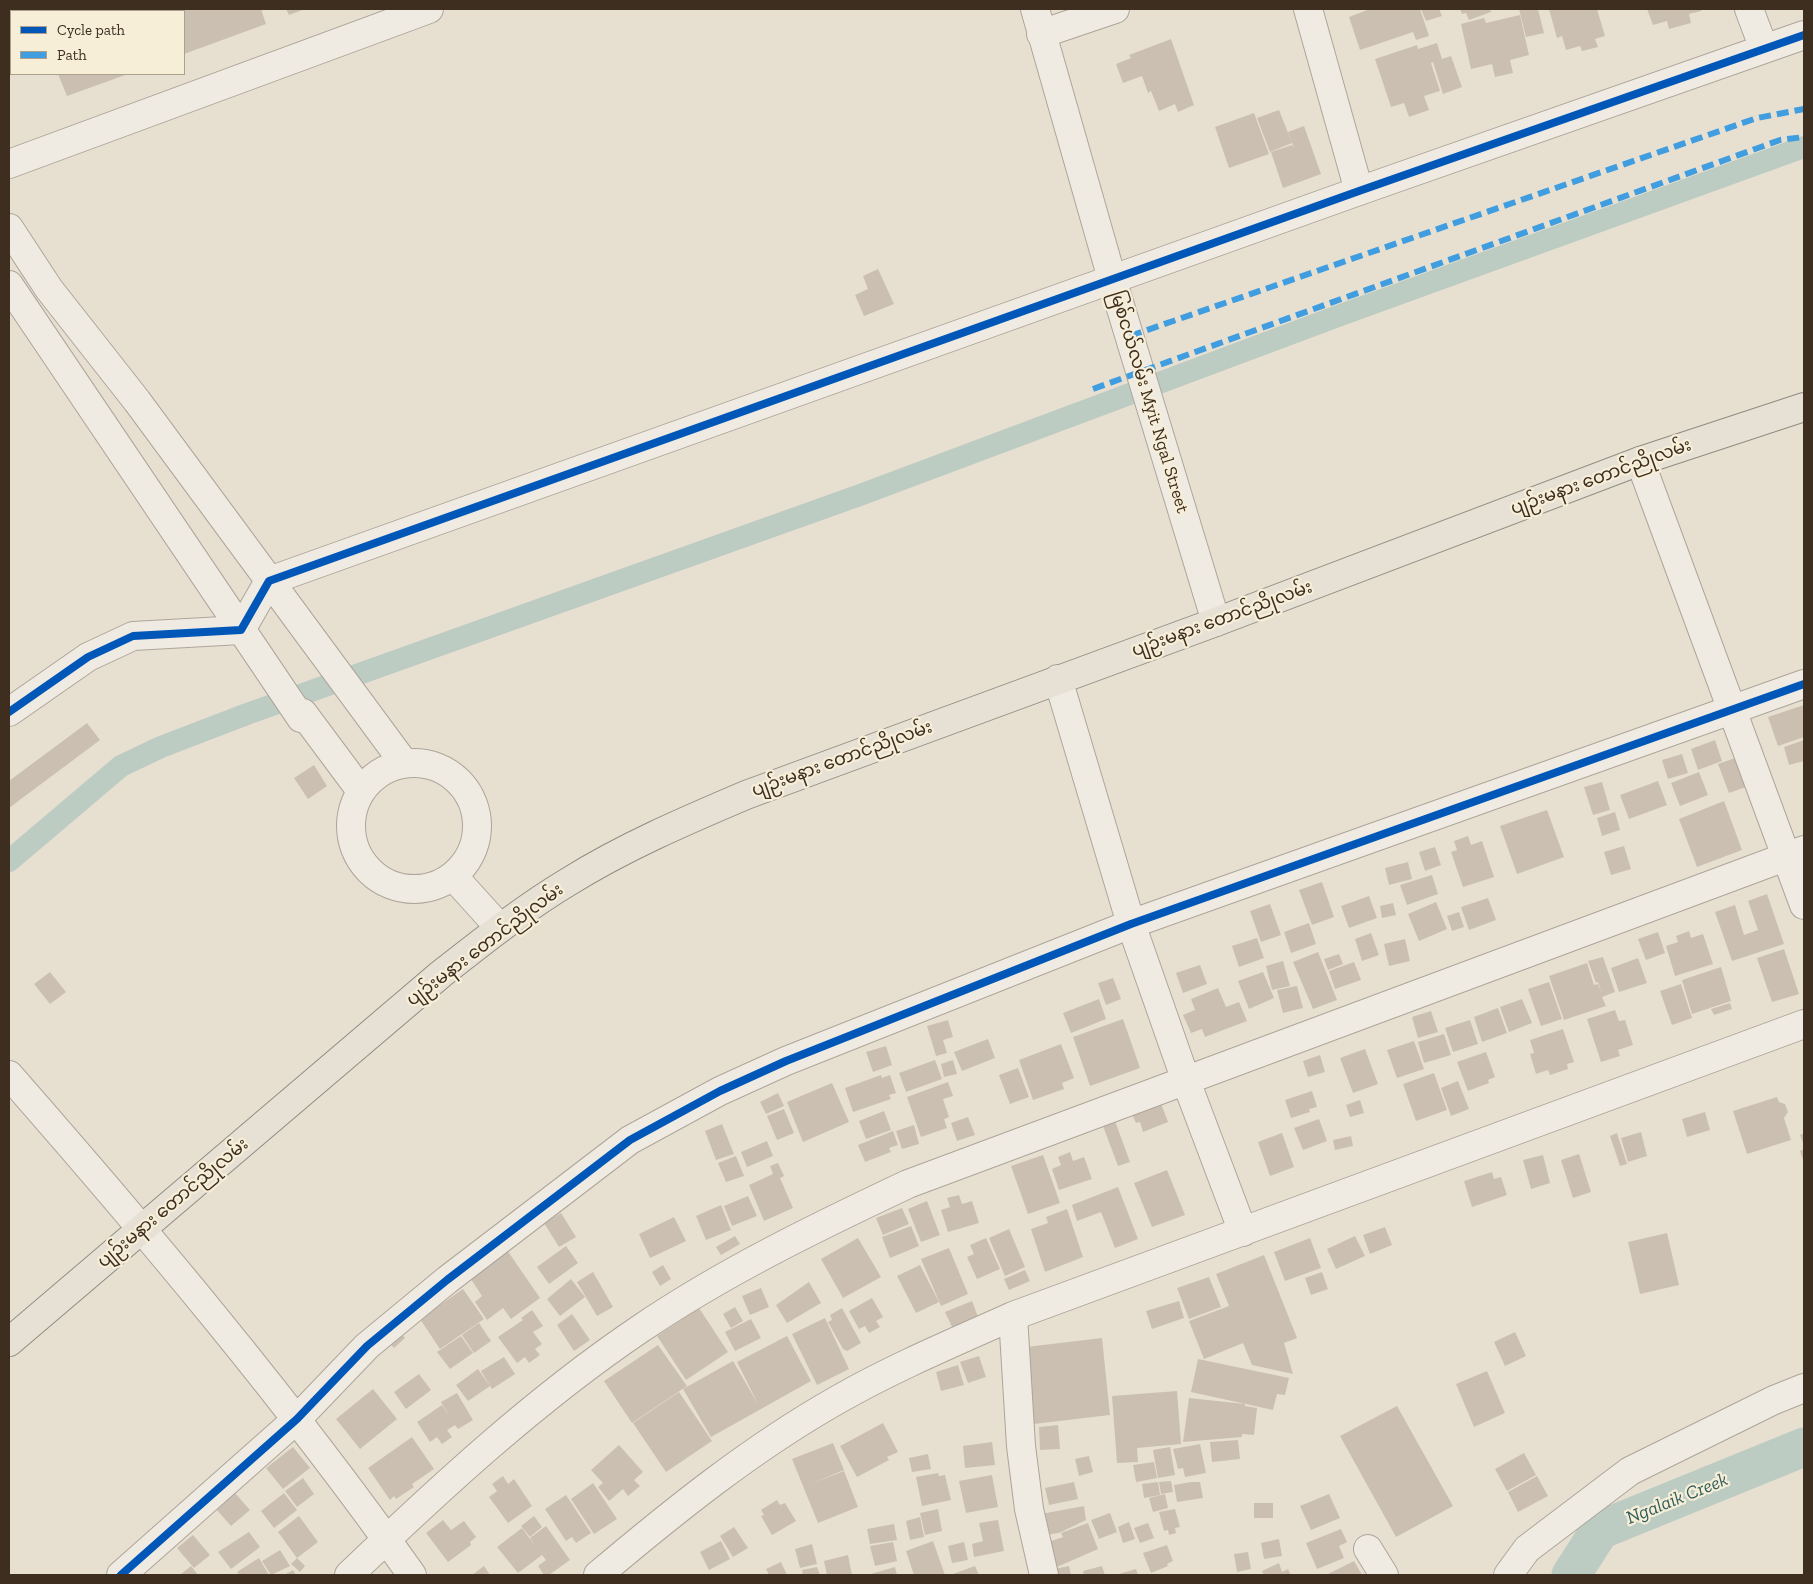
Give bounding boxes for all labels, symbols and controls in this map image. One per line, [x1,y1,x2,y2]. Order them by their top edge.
legend [10,10,185,75]
text: Cycle path [57,21,125,39]
text: Path [57,46,87,64]
street label: မြစ်ငယ်လမ်း Myit Ngal Street [1105,288,1193,516]
street label: ပျဉ်းမနား တောင်ညိုလမ်း [1508,434,1694,520]
street label: ပျဉ်းမနား တောင်ညိုလမ်း [1129,576,1315,662]
street label: ပျဉ်းမနား တောင်ညိုလမ်း [749,716,935,802]
street label: ပျဉ်းမနား တောင်ညိုလမ်း [402,879,568,1011]
street label: ပျဉ်းမနား တောင်ညိုလမ်း [93,1134,253,1272]
water label: Ngalaik Creek [1623,1468,1731,1530]

